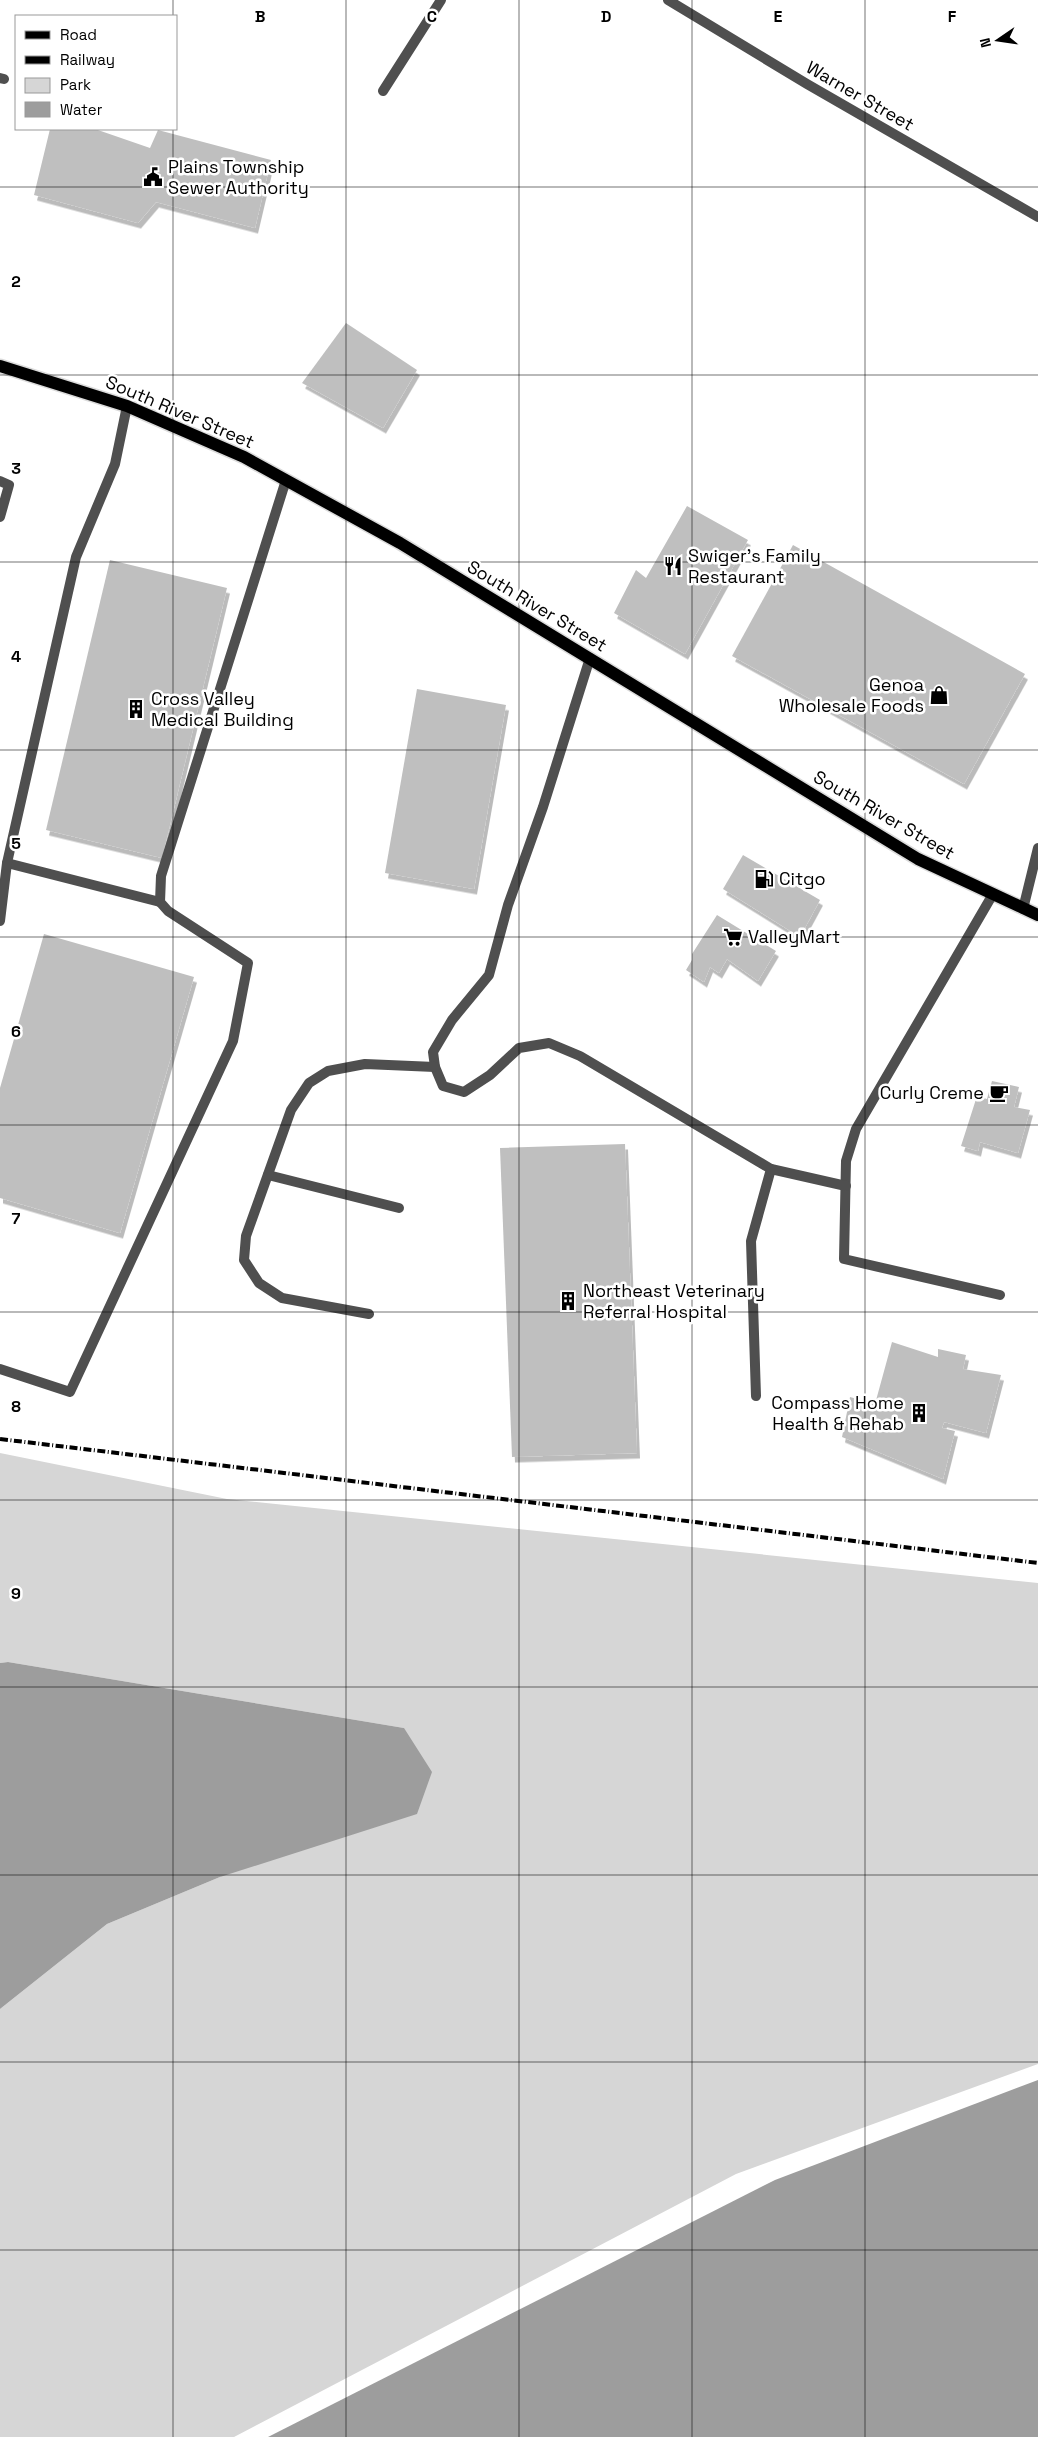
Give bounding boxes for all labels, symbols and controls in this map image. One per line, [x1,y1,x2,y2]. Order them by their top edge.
text: B [255,6,265,27]
text: C [427,6,437,27]
text: D [601,6,611,27]
text: E [774,6,783,27]
text: F [948,6,957,27]
legend [15,15,178,130]
north arrow [973,15,1023,65]
text: Road [60,25,97,44]
text: N [976,36,995,50]
text: Railway [60,50,115,69]
street label: Warner Street [802,55,918,136]
text: Park [60,75,91,94]
text: Water [60,100,103,119]
place label: Plains Township Sewer Authority [168,155,309,199]
public building icon: Plains Township Sewer Authority [142,166,164,188]
text: 2 [11,271,21,292]
street label: South River Street [102,370,258,453]
text: 3 [11,458,21,479]
place label: Swiger's Family Restaurant [688,544,821,588]
street label: South River Street [463,555,611,656]
restaurant icon: Swiger's Family Restaurant [662,555,684,577]
text: 4 [11,646,21,667]
place label: Genoa Wholesale Foods [779,673,924,717]
shop icon: Genoa Wholesale Foods [928,684,950,706]
place label: Cross Valley Medical Building [151,687,294,731]
building icon: Cross Valley Medical Building [125,698,147,720]
street label: South River Street [810,765,959,864]
text: 5 [11,833,21,854]
place label: Citgo [779,867,826,890]
fuel station icon: Citgo [753,868,775,890]
place label: ValleyMart [748,925,840,948]
supermarket icon: ValleyMart [722,926,744,948]
text: 6 [11,1021,21,1042]
place label: Curly Creme [880,1081,984,1104]
cafe icon: Curly Creme [988,1082,1010,1104]
text: 7 [12,1208,21,1229]
place label: Northeast Veterinary Referral Hospital [583,1279,765,1323]
building icon: Northeast Veterinary Referral Hospital [557,1290,579,1312]
place label: Compass Home Health & Rehab [771,1391,904,1435]
text: 8 [11,1396,21,1417]
building icon: Compass Home Health & Rehab [908,1402,930,1424]
text: 9 [11,1583,21,1604]

